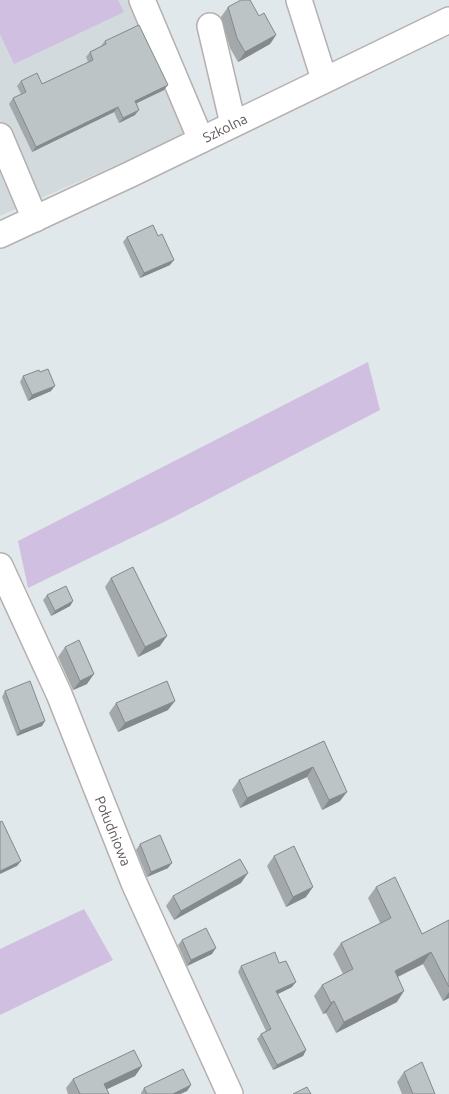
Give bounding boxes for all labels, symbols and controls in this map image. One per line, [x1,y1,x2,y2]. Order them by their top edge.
street label: Szkolna [200,110,250,146]
street label: Południowa [92,794,134,868]

